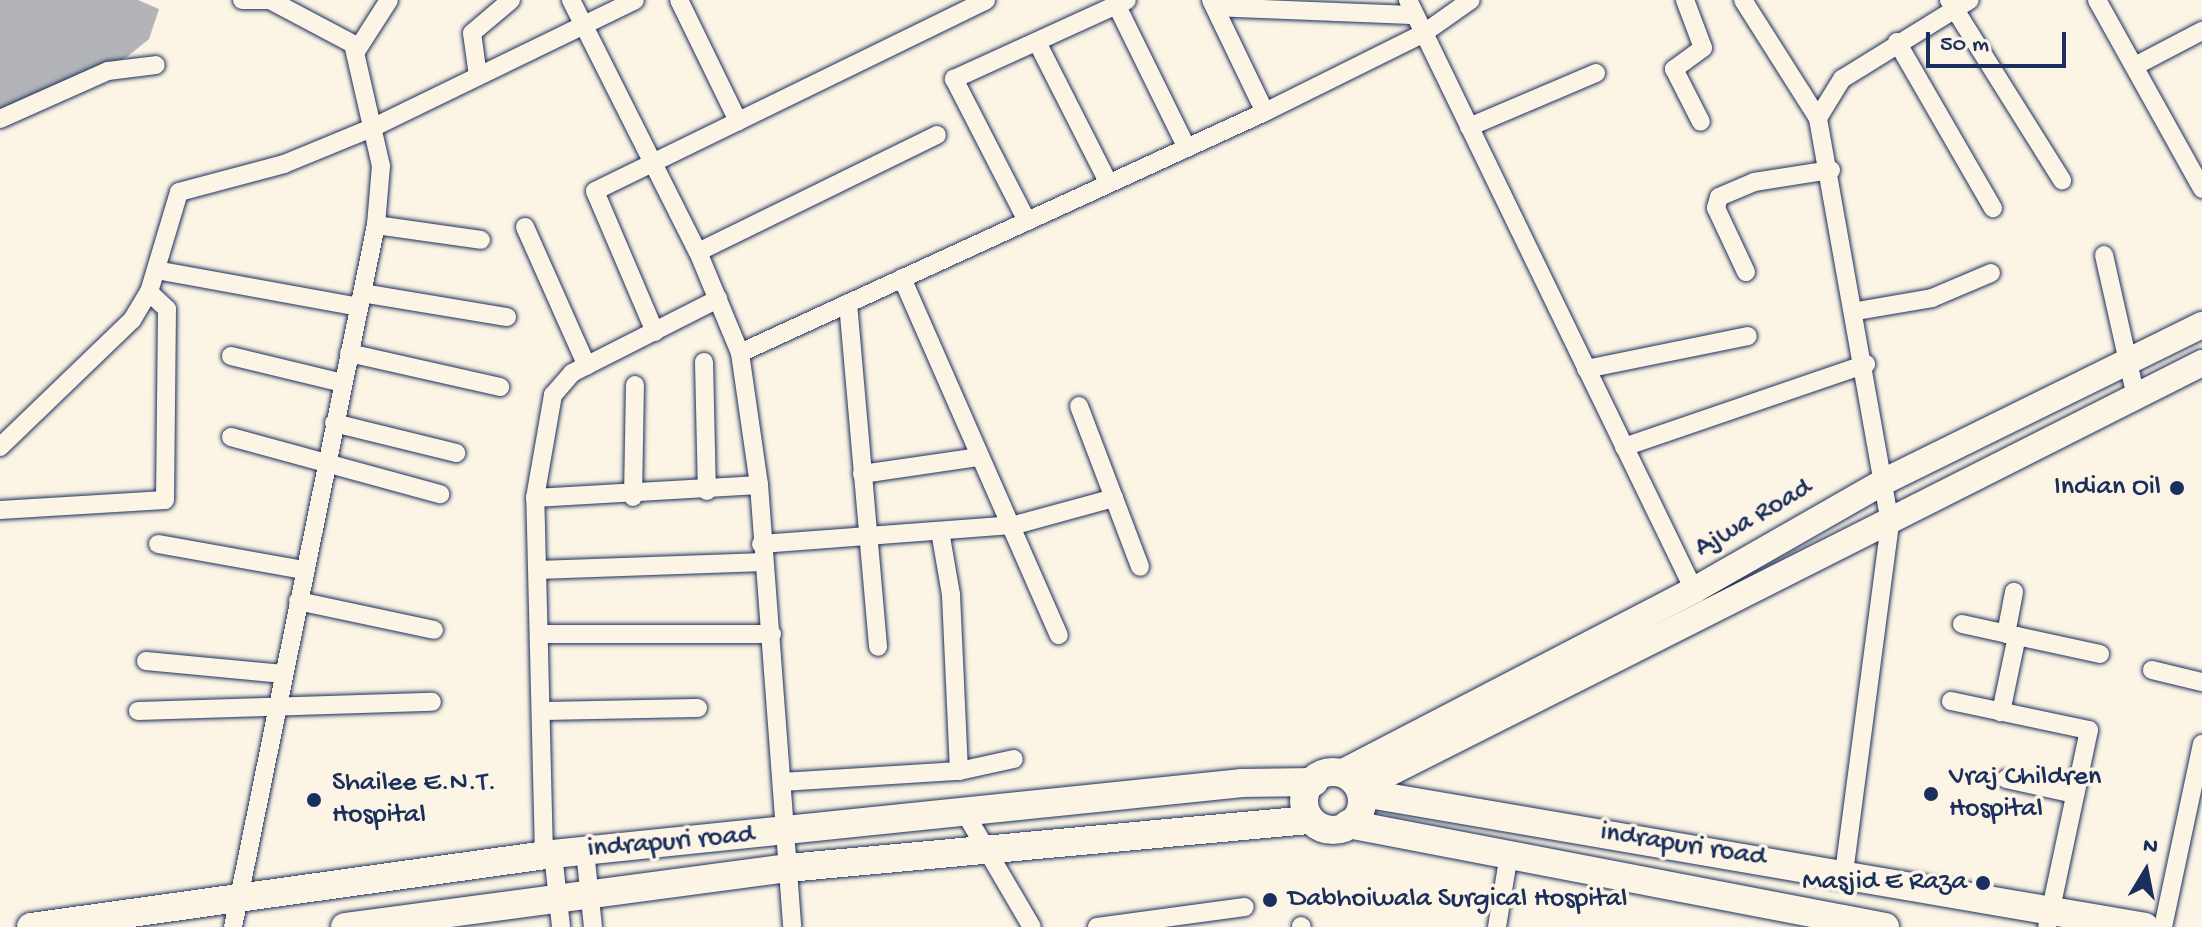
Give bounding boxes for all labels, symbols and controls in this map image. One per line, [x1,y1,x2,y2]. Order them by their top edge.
scale bar [1930,16,2070,66]
text: 50 m [1940,31,1989,60]
place label: Indian Oil [2054,471,2161,505]
street label: Ajwa Road [1689,472,1819,566]
marker: Indian Oil [2168,479,2186,497]
place label: Vraj Children Hospital [1949,761,2101,827]
place label: Shailee E.N.T. Hospital [332,767,496,833]
marker: Vraj Children Hospital [1920,783,1942,805]
marker: Shailee E.N.T. Hospital [303,789,325,811]
street label: indrapuri road [1598,816,1768,876]
street label: indrapuri road [586,819,756,867]
north arrow [2106,831,2186,911]
text: N [2141,833,2160,861]
place label: Masjid E Raza [1802,866,1967,900]
marker: Masjid E Raza [1974,874,1992,892]
place label: Dabhoiwala Surgical Hospital [1288,883,1628,917]
marker: Dabhoiwala Surgical Hospital [1259,889,1281,911]

